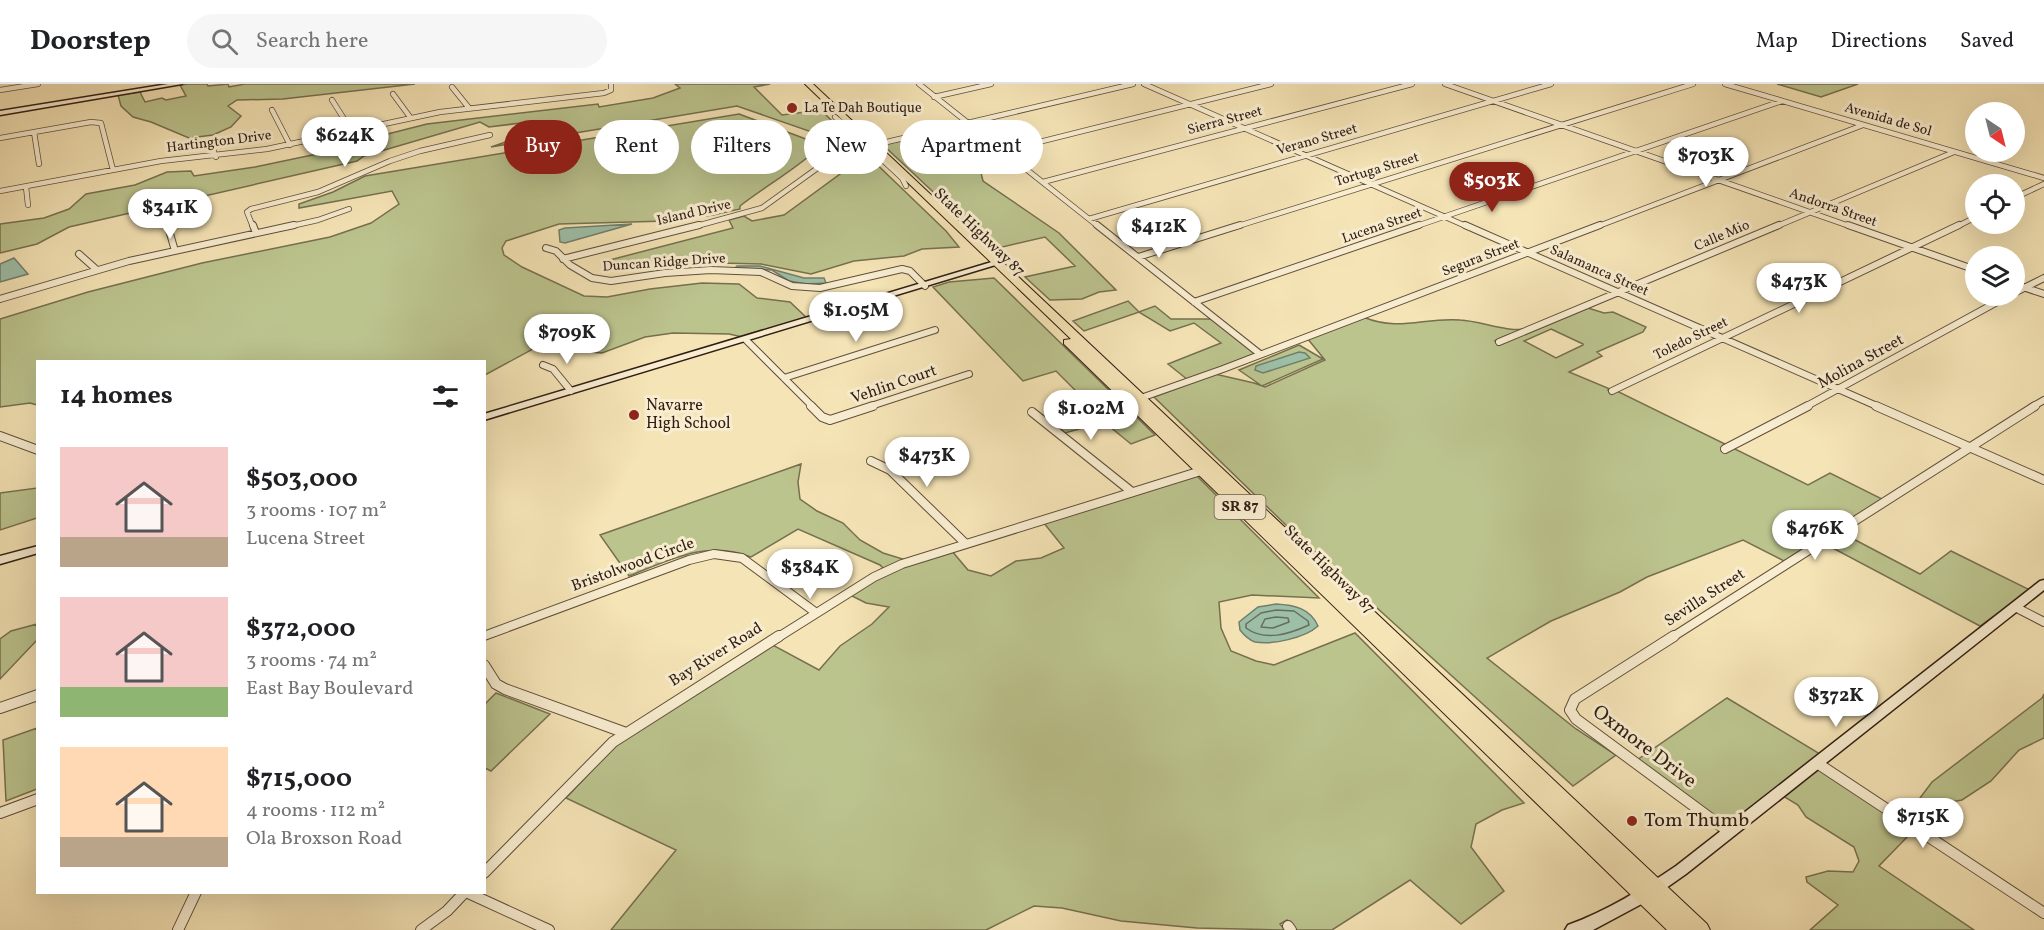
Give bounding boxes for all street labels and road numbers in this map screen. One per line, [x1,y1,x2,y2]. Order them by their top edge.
street label: Avenida de Sol [1842,99,1934,141]
street label: Sierra Street [1185,102,1265,140]
street label: Verano Street [1274,119,1360,161]
street label: Hartington Drive [165,126,273,158]
street label: Tortuga Street [1333,148,1421,192]
street label: State Highway 87 [928,184,1030,283]
street label: Andorra Street [1787,184,1880,232]
street label: Island Drive [655,195,733,231]
street label: Lucena Street [1339,203,1425,249]
street label: Calle Mio [1691,216,1753,256]
street label: Segura Street [1439,234,1523,282]
street label: Salamanca Street [1547,241,1651,301]
street label: Duncan Ridge Drive [602,249,727,277]
street label: Toledo Street [1651,313,1731,365]
street label: Molina Street [1814,329,1908,395]
street label: Vehlin Court [848,360,940,410]
road number: SR 87 [1214,495,1266,519]
street label: State Highway 87 [1278,521,1380,620]
street label: Bristolwood Circle [568,533,698,597]
street label: Sevilla Street [1660,563,1750,632]
street label: Bay River Road [665,617,767,693]
street label: Oxmore Drive [1586,698,1702,796]

